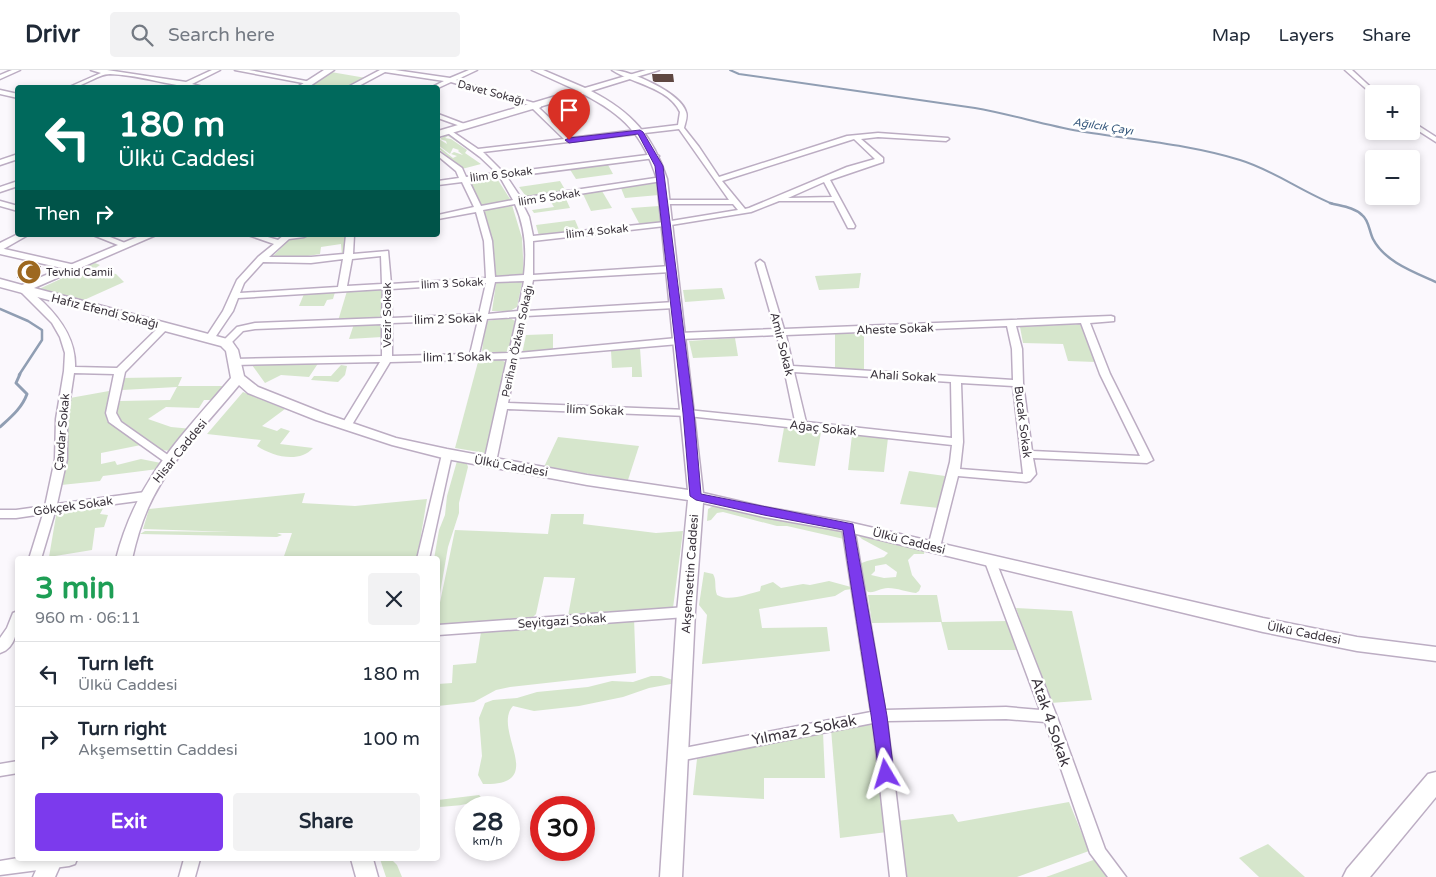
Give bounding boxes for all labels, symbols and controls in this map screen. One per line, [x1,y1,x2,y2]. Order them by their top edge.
search box [110,12,460,57]
text: Drivr [25,20,80,49]
icon: search [128,21,156,49]
text: Search here [168,24,275,46]
text: Map [1212,24,1251,46]
text: Layers [1279,24,1334,46]
text: Share [1362,24,1411,46]
street label: Davet Sokağı [456,77,526,108]
map controls [1365,85,1420,205]
button: + [1365,85,1420,140]
pin [548,89,590,140]
icon: arrive [555,96,583,124]
text: 180 m [118,104,225,146]
icon: left [35,105,100,170]
water label: Ağılcık Çayı [1072,115,1135,138]
text: Ülkü Caddesi [118,146,255,172]
button: − [1365,150,1420,205]
street label: İlim 6 Sokak [469,164,533,185]
street label: İlim 5 Sokak [517,186,581,209]
icon: right [90,200,118,228]
text: Then [35,203,80,225]
street label: İlim 4 Sokak [565,222,629,241]
mosque icon: Tevhid Camii [16,259,42,285]
place label: Tevhid Camii [46,266,113,279]
street label: İlim 3 Sokak [420,275,484,292]
street label: Vezir Sokak [380,282,394,348]
street label: Perihan Özkan Sokağı [499,284,536,398]
street label: Hafız Efendi Sokağı [50,291,160,331]
street label: İlim 2 Sokak [414,311,483,327]
street label: Amir Sokak [767,311,797,378]
street label: Aheste Sokak [856,321,934,337]
street label: İlim 1 Sokak [423,349,492,365]
street label: Ahali Sokak [869,367,937,385]
street label: Bucak Sokak [1012,385,1034,459]
street label: Çavdar Sokak [52,392,72,471]
street label: İlim Sokak [566,402,625,418]
street label: Hisar Caddesi [150,416,210,486]
street label: Ağaç Sokak [789,418,858,439]
street label: Ülkü Caddesi [473,453,549,479]
street label: Gökçek Sokak [32,493,114,518]
street label: Akşemsettin Caddesi [679,514,701,634]
street label: Ülkü Caddesi [871,525,947,557]
text: 3 min [35,570,115,607]
button: close [368,573,420,625]
text: 960 m · 06:11 [35,608,141,628]
street label: Seyitgazi Sokak [517,611,607,631]
street label: Ülkü Caddesi [1266,619,1342,647]
text: Turn left [78,653,154,675]
icon: left [35,660,63,688]
text: 180 m [362,663,420,685]
text: Ülkü Caddesi [78,675,178,695]
street label: Atak 4 Sokak [1027,675,1075,769]
street label: Yılmaz 2 Sokak [750,711,858,749]
text: Turn right [78,718,166,740]
icon: right [35,725,63,753]
text: 100 m [362,728,420,750]
text: Akşemsettin Caddesi [78,740,238,760]
position arrow [859,747,911,799]
button: Exit [35,793,223,851]
button: Share [233,793,420,851]
speed limit sign: 30 [530,796,595,861]
text: 28 [472,807,503,837]
text: km/h [472,834,503,848]

